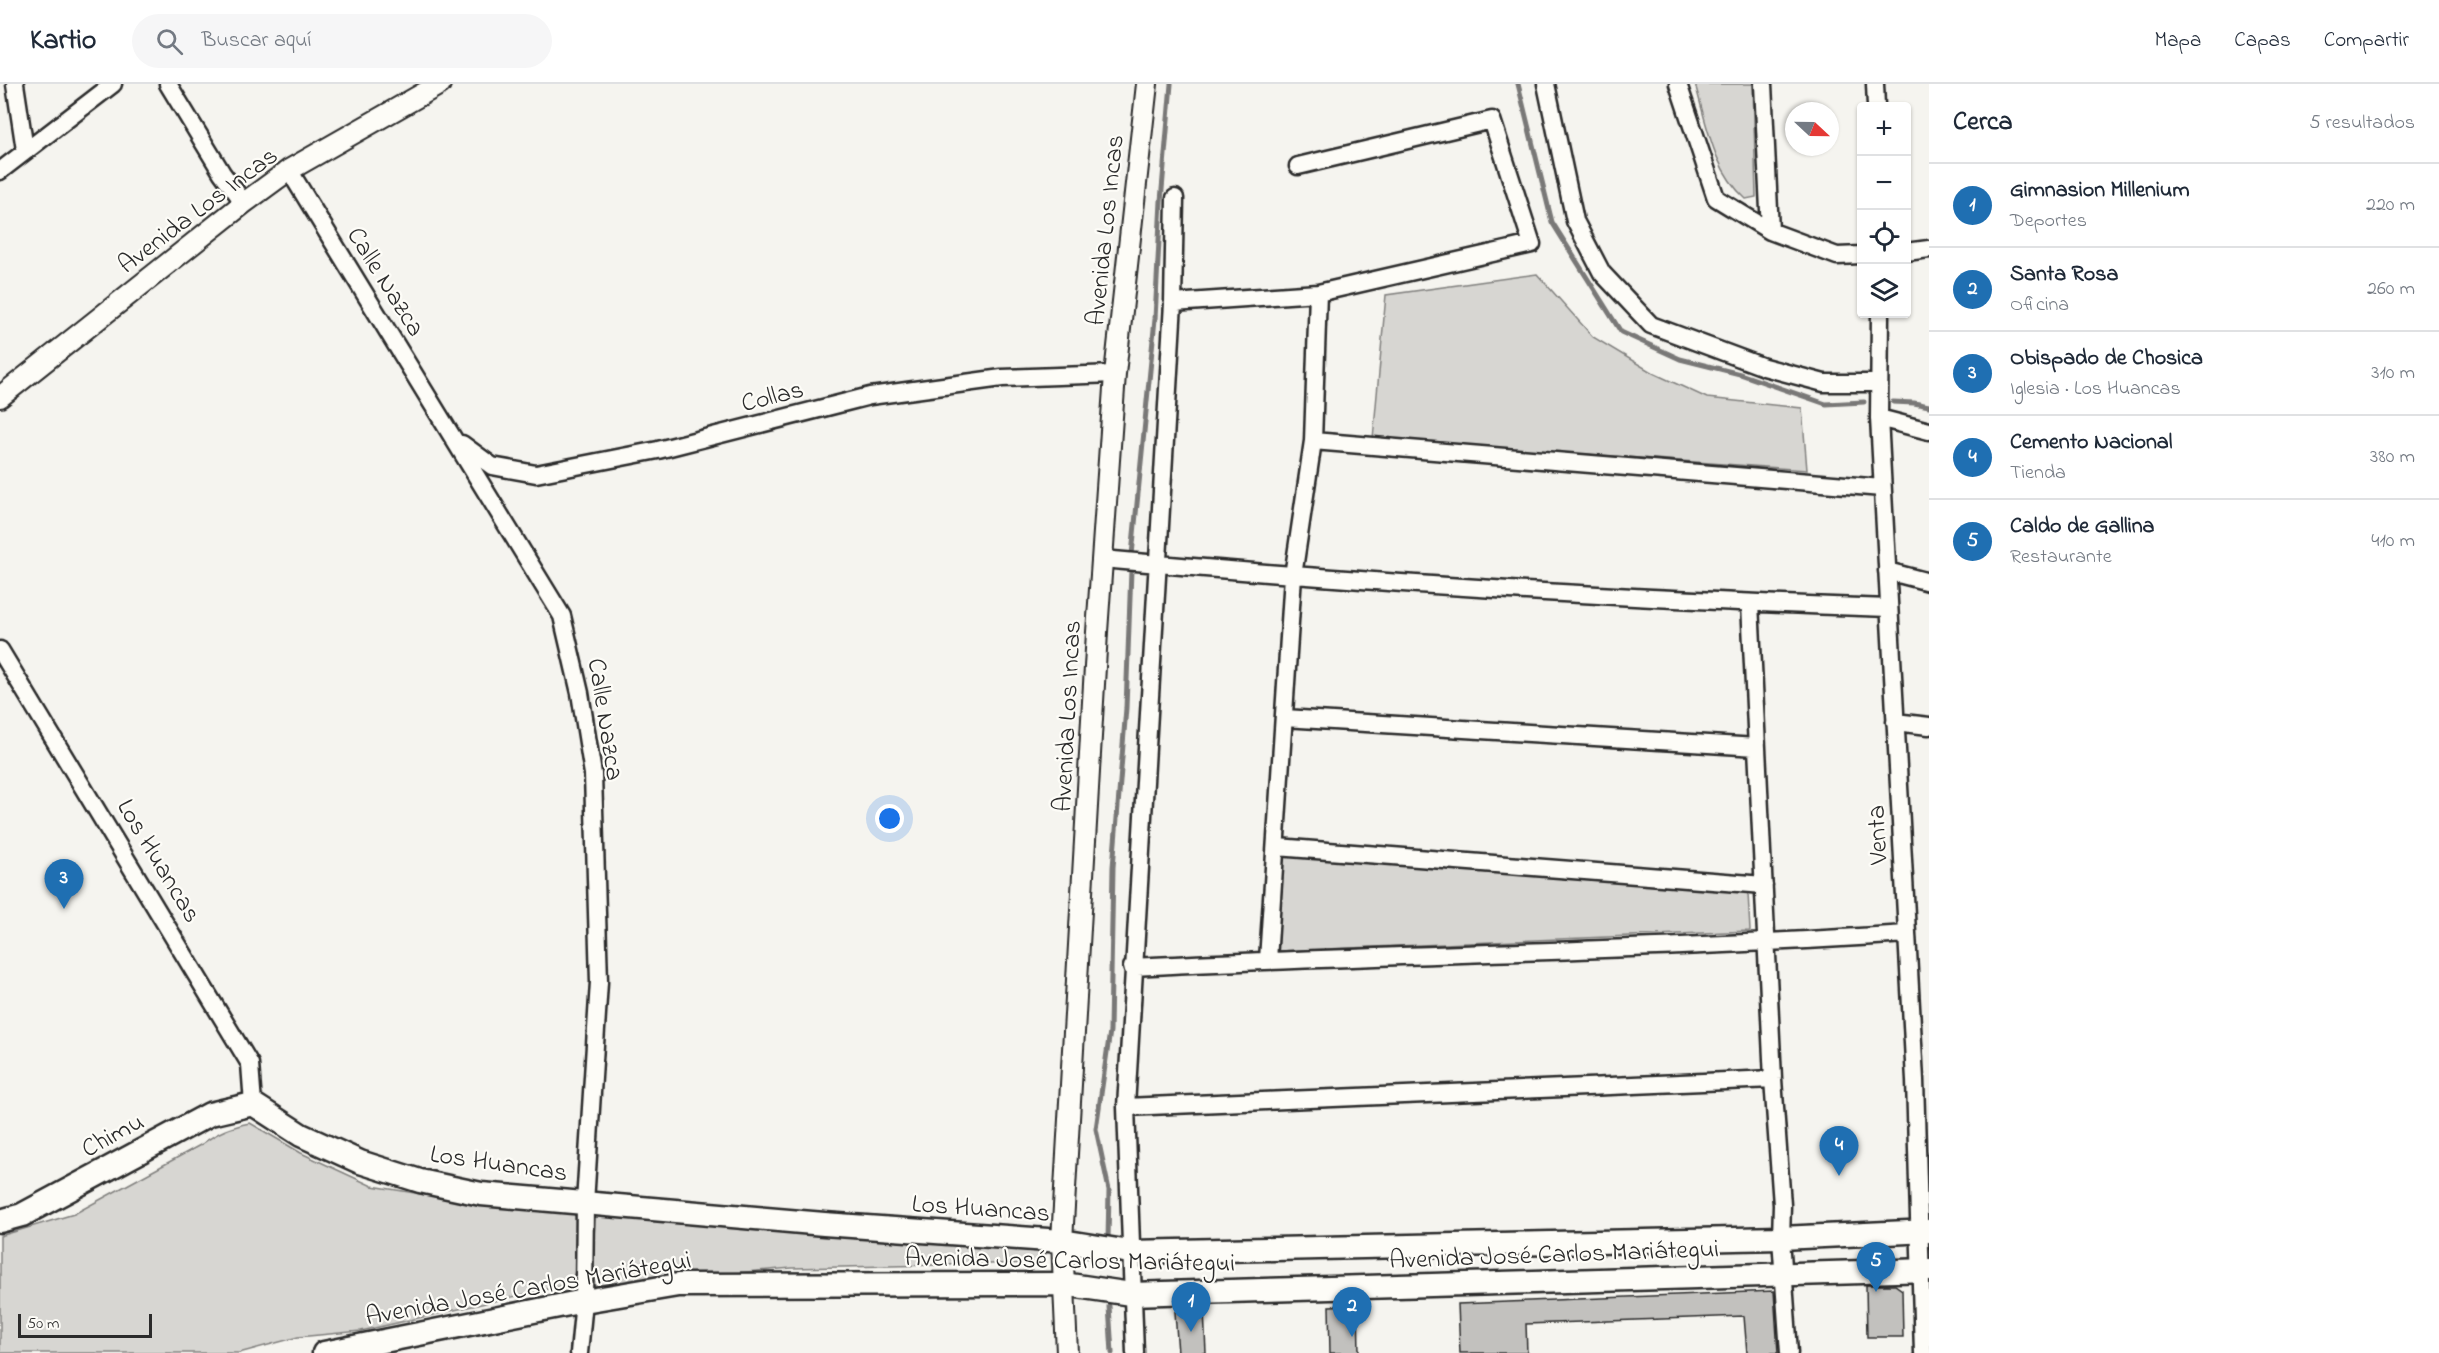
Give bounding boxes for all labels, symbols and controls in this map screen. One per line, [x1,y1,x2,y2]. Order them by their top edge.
search box [132,14,552,68]
text: Kartio [30,21,96,62]
icon: search [153,25,186,58]
text: Buscar aquí [201,25,311,57]
text: Mapa [2154,26,2201,56]
text: Capas [2234,26,2291,56]
text: Compartir [2324,26,2409,56]
north arrow [1785,102,1839,156]
map controls [1857,102,1911,318]
button: + [1857,102,1911,156]
text: Cerca [1953,104,2013,142]
text: 5 resultados [2309,109,2415,138]
street label: Avenida Los Incas [1078,133,1136,328]
street label: Avenida Los Incas [111,139,287,284]
button: − [1857,156,1911,210]
text: Gimnasion Millenium [2010,175,2189,207]
text: 1 [1969,191,1976,220]
text: 220 m [2366,191,2415,220]
text: Deportes [2010,207,2087,236]
button: locate [1857,210,1911,264]
street label: Calle Nazca [336,220,433,345]
text: Santa Rosa [2010,259,2118,291]
button: layers [1857,264,1911,318]
text: 2 [1968,275,1977,304]
text: 260 m [2367,275,2415,304]
text: Oficina [2010,291,2069,320]
text: Obispado de Chosica [2010,343,2203,375]
text: 3 [1968,359,1977,388]
text: 310 m [2371,359,2415,388]
street label: Collas [738,372,808,424]
text: Iglesia · Los Huancas [2010,375,2181,404]
text: Cemento Nacional [2010,427,2172,459]
text: 4 [1968,443,1977,472]
text: 380 m [2370,443,2415,472]
text: Tienda [2010,459,2066,488]
text: Caldo de Gallina [2010,511,2154,543]
text: 5 [1967,527,1978,556]
text: 410 m [2371,527,2415,556]
text: Restaurante [2010,543,2112,572]
street label: Avenida Los Incas [1045,619,1093,813]
street label: Calle Nazca [576,656,632,783]
street label: Los Huancas [105,792,209,931]
your location [875,804,904,833]
street label: Venta [1858,804,1900,867]
pin: 3 [44,860,84,909]
street label: Chimu [75,1104,152,1169]
pin: 4 [1820,1126,1858,1176]
street label: Los Huancas [427,1137,570,1193]
street label: Los Huancas [910,1186,1051,1234]
street label: Avenida José Carlos Mariátegui [1389,1231,1720,1281]
street label: Avenida José Carlos Mariátegui [905,1240,1235,1284]
pin: 5 [1856,1242,1896,1292]
street label: Avenida José Carlos Mariátegui [363,1243,694,1337]
pin: 1 [1172,1282,1210,1332]
pin: 2 [1332,1288,1372,1337]
scale bar [18,1311,152,1338]
text: 50 m [27,1312,59,1336]

